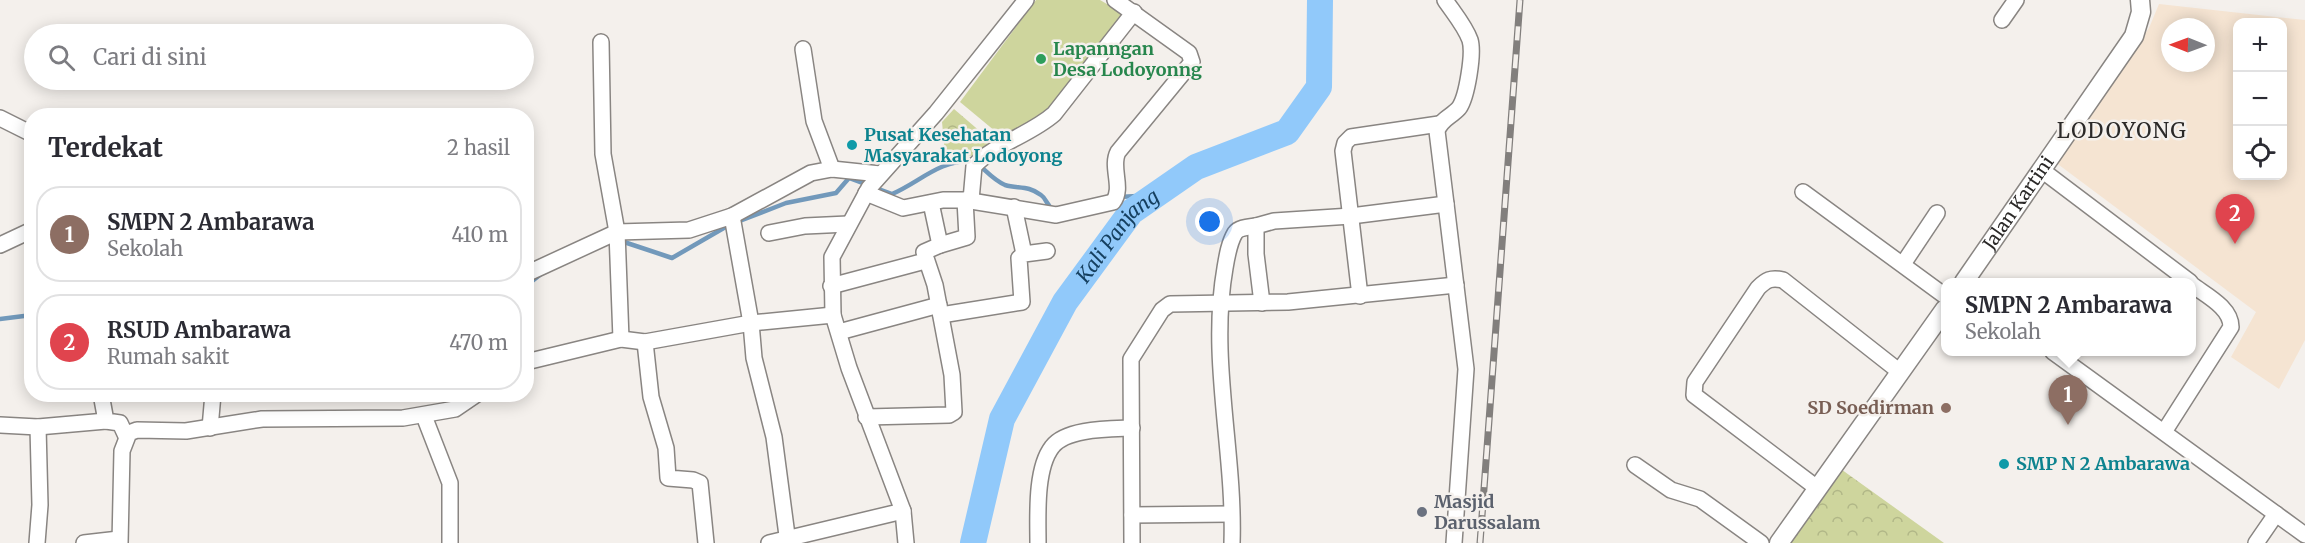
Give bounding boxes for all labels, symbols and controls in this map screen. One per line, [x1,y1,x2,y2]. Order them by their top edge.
north arrow [2161,18,2215,72]
map controls [2233,18,2287,180]
button: + [2233,18,2287,72]
search box [24,24,534,90]
place label: Lapanngan Desa Lodoyonng [1053,37,1202,81]
icon: search [45,41,78,74]
text: Cari di sini [93,43,207,71]
marker: Lapanngan Desa Lodoyonng [1034,52,1048,66]
button: − [2233,72,2287,126]
district label: LODOYONG [2057,117,2187,144]
place label: Pusat Kesehatan Masyarakat Lodoyong [864,123,1063,167]
button: locate [2233,126,2287,180]
text: Terdekat [48,131,163,164]
text: 2 hasil [447,135,510,160]
marker: Pusat Kesehatan Masyarakat Lodoyong [845,138,859,152]
street label: Jalan Kartini [1977,151,2059,255]
water label: Kali Panjang [1070,184,1163,288]
pin: 2 [2216,194,2254,244]
your location [1195,207,1224,236]
text: SMPN 2 Ambarawa [107,208,314,236]
text: 1 [65,222,74,247]
text: 410 m [451,222,508,247]
text: Sekolah [107,236,183,261]
popup [1941,278,2196,356]
text: SMPN 2 Ambarawa [1965,291,2172,319]
text: RSUD Ambarawa [107,316,291,344]
text: Sekolah [1965,319,2041,344]
text: 2 [64,330,75,355]
text: 470 m [449,330,508,355]
text: Rumah sakit [107,344,229,369]
pin: 1 [2048,376,2088,425]
place label: SD Soedirman [1807,396,1934,419]
marker: SD Soedirman [1939,401,1953,415]
place label: SMP N 2 Ambarawa [2016,452,2190,475]
marker: SMP N 2 Ambarawa [1997,457,2011,471]
place label: Masjid Darussalam [1434,490,1540,534]
marker: Masjid Darussalam [1415,505,1429,519]

